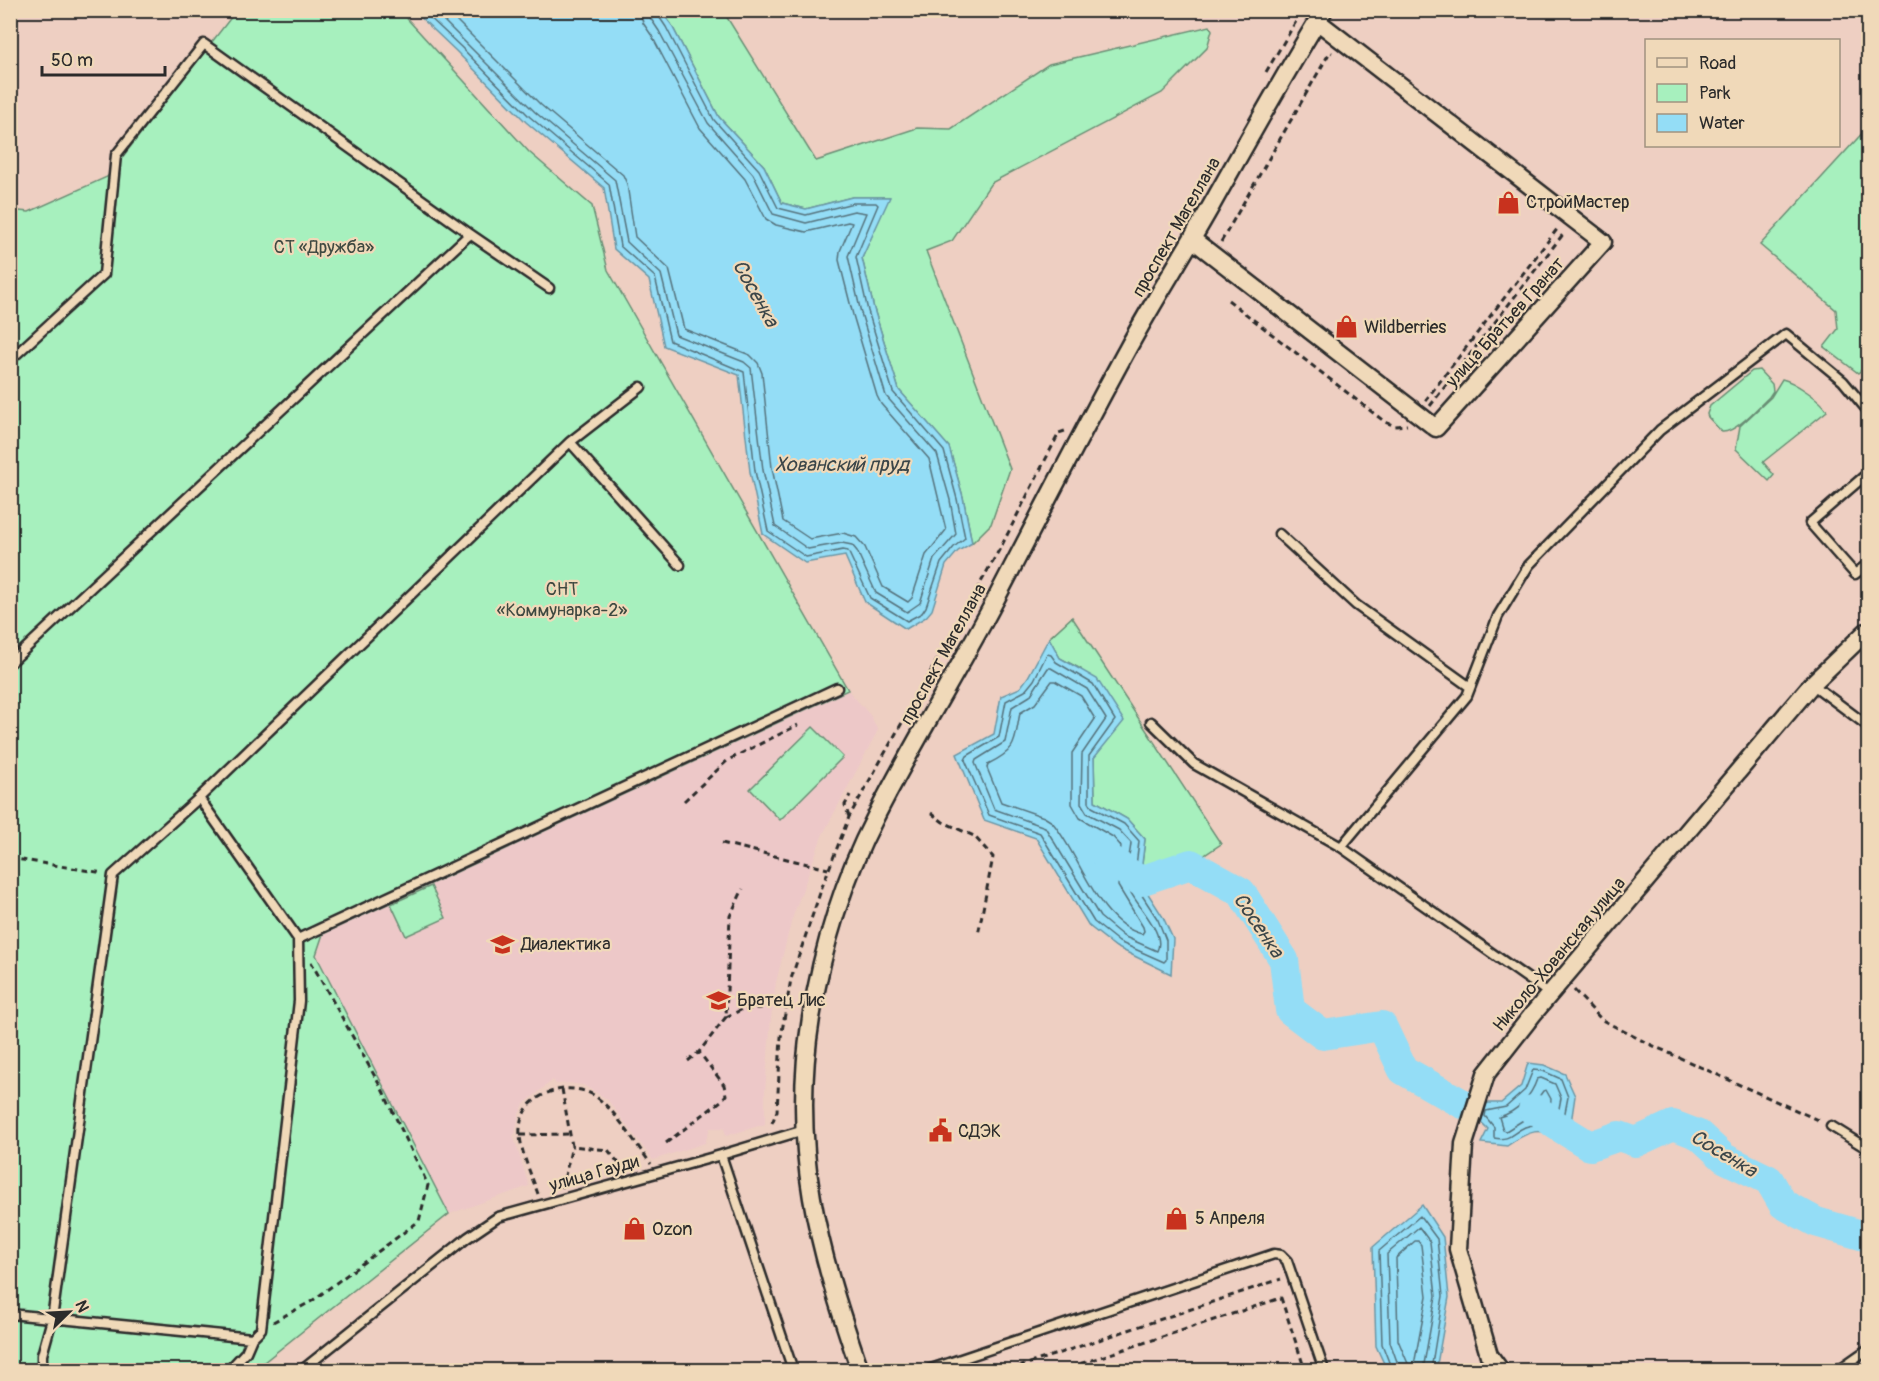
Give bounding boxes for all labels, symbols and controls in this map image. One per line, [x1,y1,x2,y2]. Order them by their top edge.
scale bar [42,39,165,77]
legend [1645,39,1840,147]
text: 50 m [51,49,93,72]
text: Road [1699,52,1736,75]
text: Park [1699,82,1731,105]
text: Water [1699,112,1745,135]
street label: проспект Магеллана [1127,153,1226,301]
shop icon: СтройМастер [1495,189,1521,215]
place label: СтройМастер [1526,191,1629,214]
park label: СТ «Дружба» [274,236,374,259]
street label: улица Братьев Гранат [1440,253,1570,393]
water label: Сосенка [727,255,785,333]
shop icon: Wildberries [1333,314,1359,340]
place label: Wildberries [1364,316,1446,339]
water label: Хованский пруд [775,452,911,477]
park label: СНТ «Коммунарка-2» [497,578,627,622]
street label: проспект Магеллана [895,580,992,729]
street label: Николо-Хованская улица [1488,872,1631,1036]
water label: Сосенка [1228,888,1290,964]
school or university icon: Диалектика [490,931,516,957]
place label: Диалектика [520,933,611,956]
school or university icon: Братец Лис [706,987,732,1013]
place label: Братец Лис [737,989,826,1012]
public building icon: СДЭК [927,1118,953,1144]
place label: СДЭК [958,1120,1001,1143]
water label: Сосенка [1686,1124,1763,1184]
street label: улица Гауди [546,1150,642,1198]
shop icon: 5 Апреля [1164,1205,1190,1231]
place label: 5 Апреля [1195,1207,1265,1230]
shop icon: Ozon [621,1216,647,1242]
place label: Ozon [652,1218,692,1241]
north arrow [39,1282,99,1342]
text: N [70,1297,93,1315]

